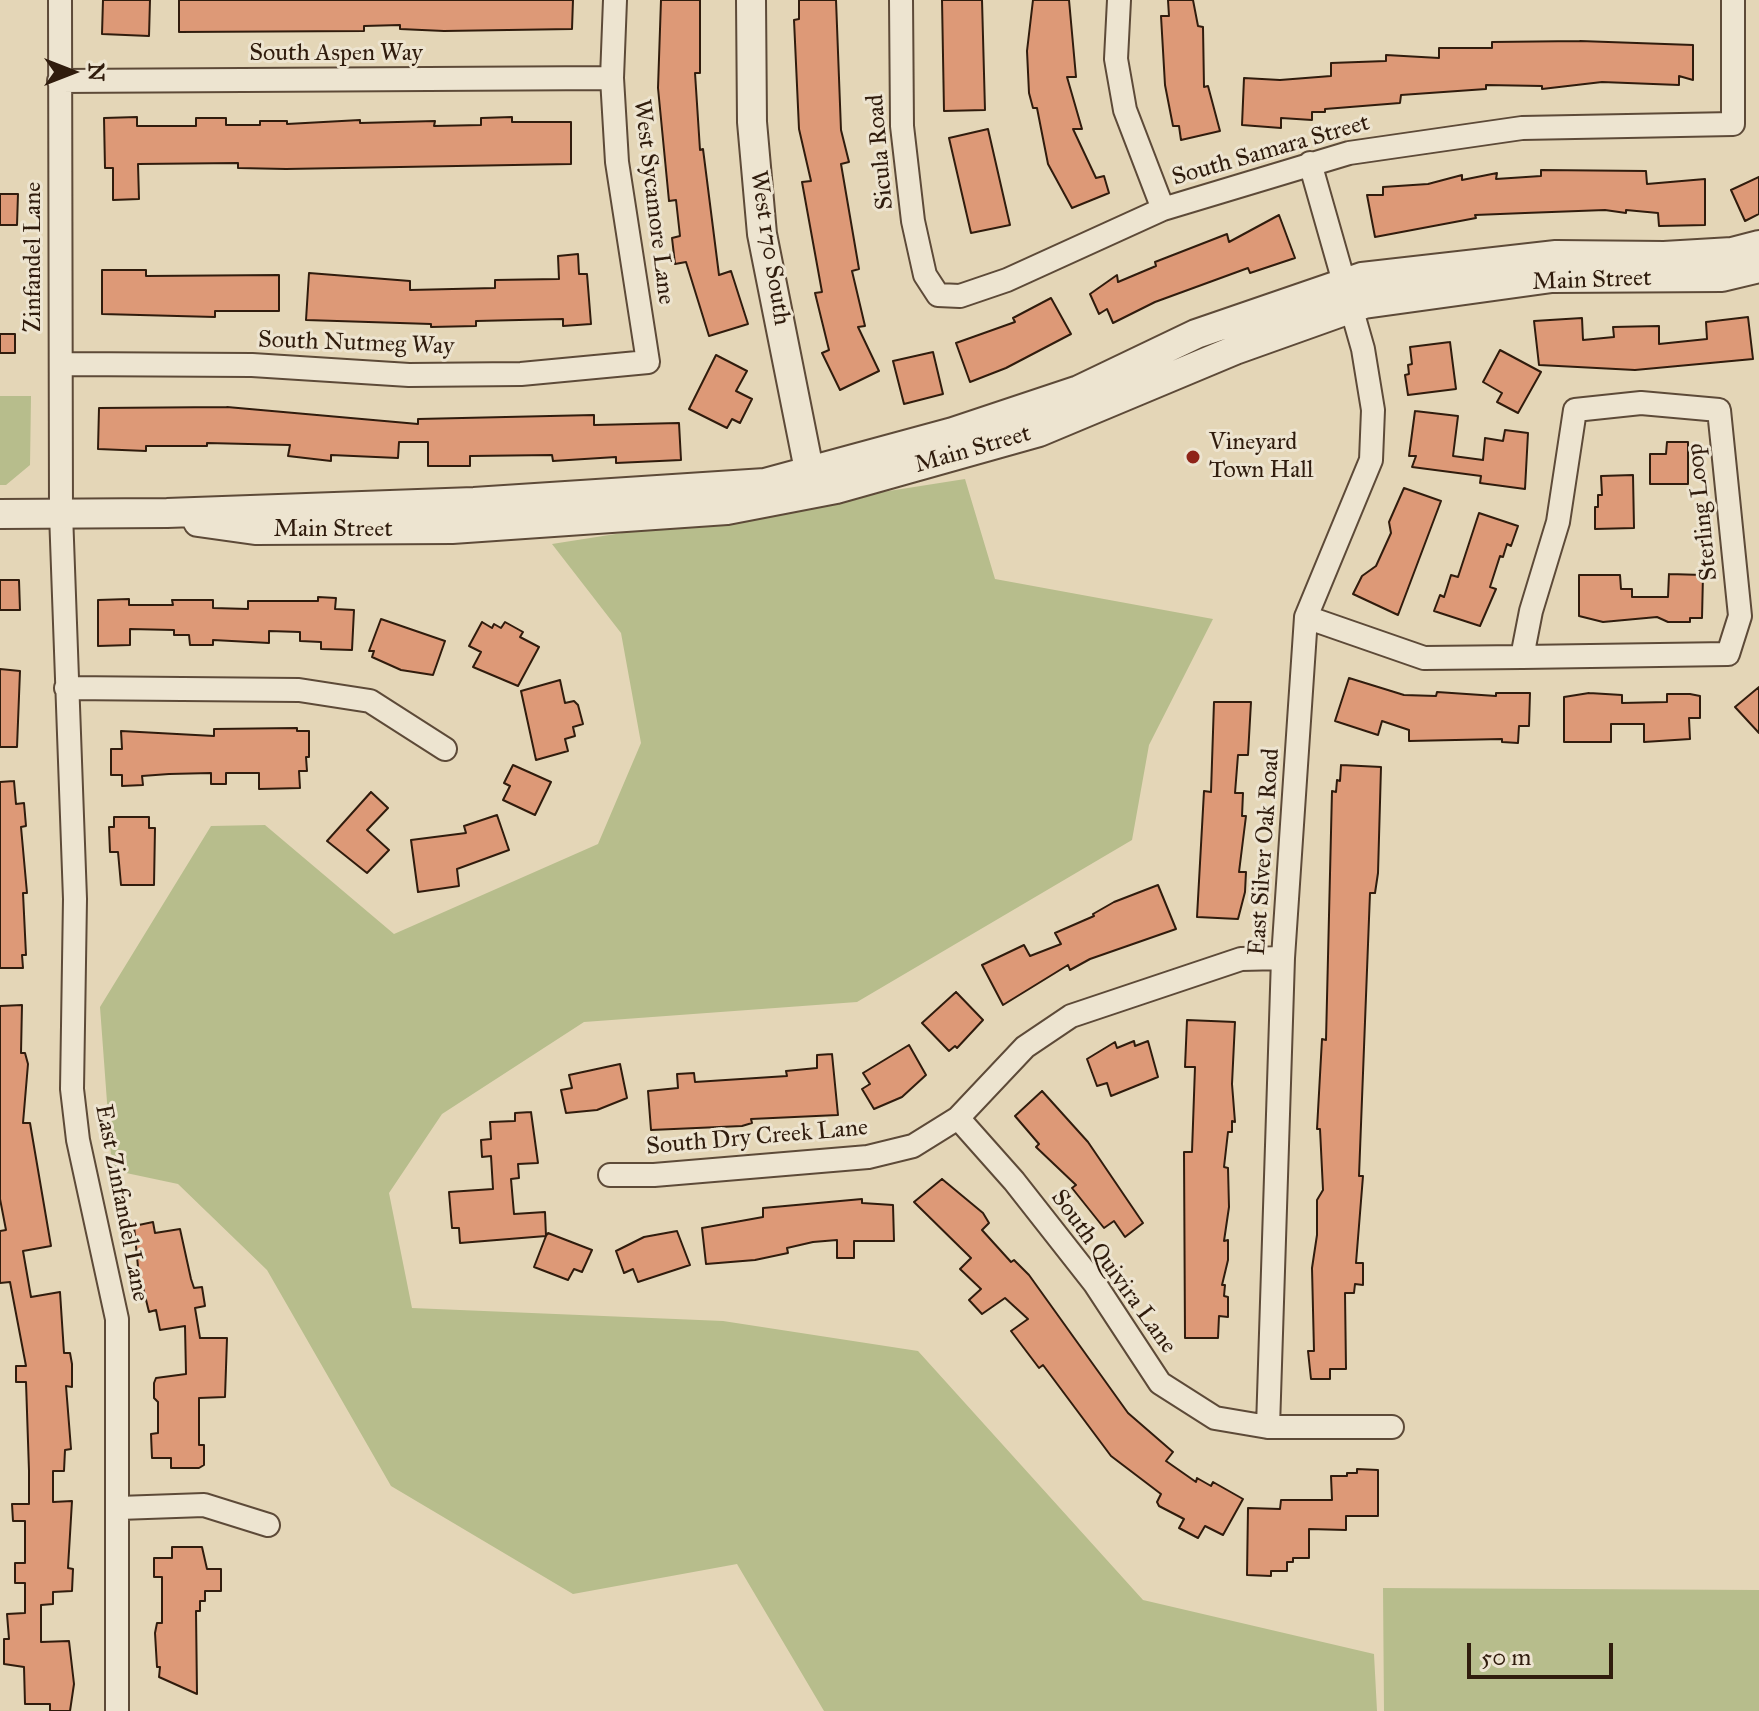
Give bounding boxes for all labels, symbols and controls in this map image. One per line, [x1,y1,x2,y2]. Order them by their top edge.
north arrow [32,32,112,112]
street label: South Aspen Way [249,40,423,68]
text: N [83,63,110,81]
street label: Sicula Road [862,93,900,211]
street label: West Sycamore Lane [626,98,680,306]
street label: South Samara Street [1169,109,1373,193]
street label: West 170 South [743,169,795,327]
street label: Zinfandel Lane [20,182,48,332]
street label: Main Street [1532,265,1652,297]
street label: South Nutmeg Way [257,326,455,362]
street label: Main Street [912,420,1034,480]
place label: Vineyard Town Hall [1209,429,1313,485]
street label: Sterling Loop [1681,442,1725,582]
marker: Vineyard Town Hall [1184,448,1202,466]
street label: Main Street [273,516,393,544]
street label: East Silver Oak Road [1243,747,1287,957]
street label: East Zinfandel Lane [88,1102,154,1304]
street label: South Dry Creek Lane [645,1114,869,1162]
street label: South Quivira Lane [1044,1185,1182,1359]
scale bar [1471,1627,1617,1677]
text: 50 m [1481,1642,1531,1672]

